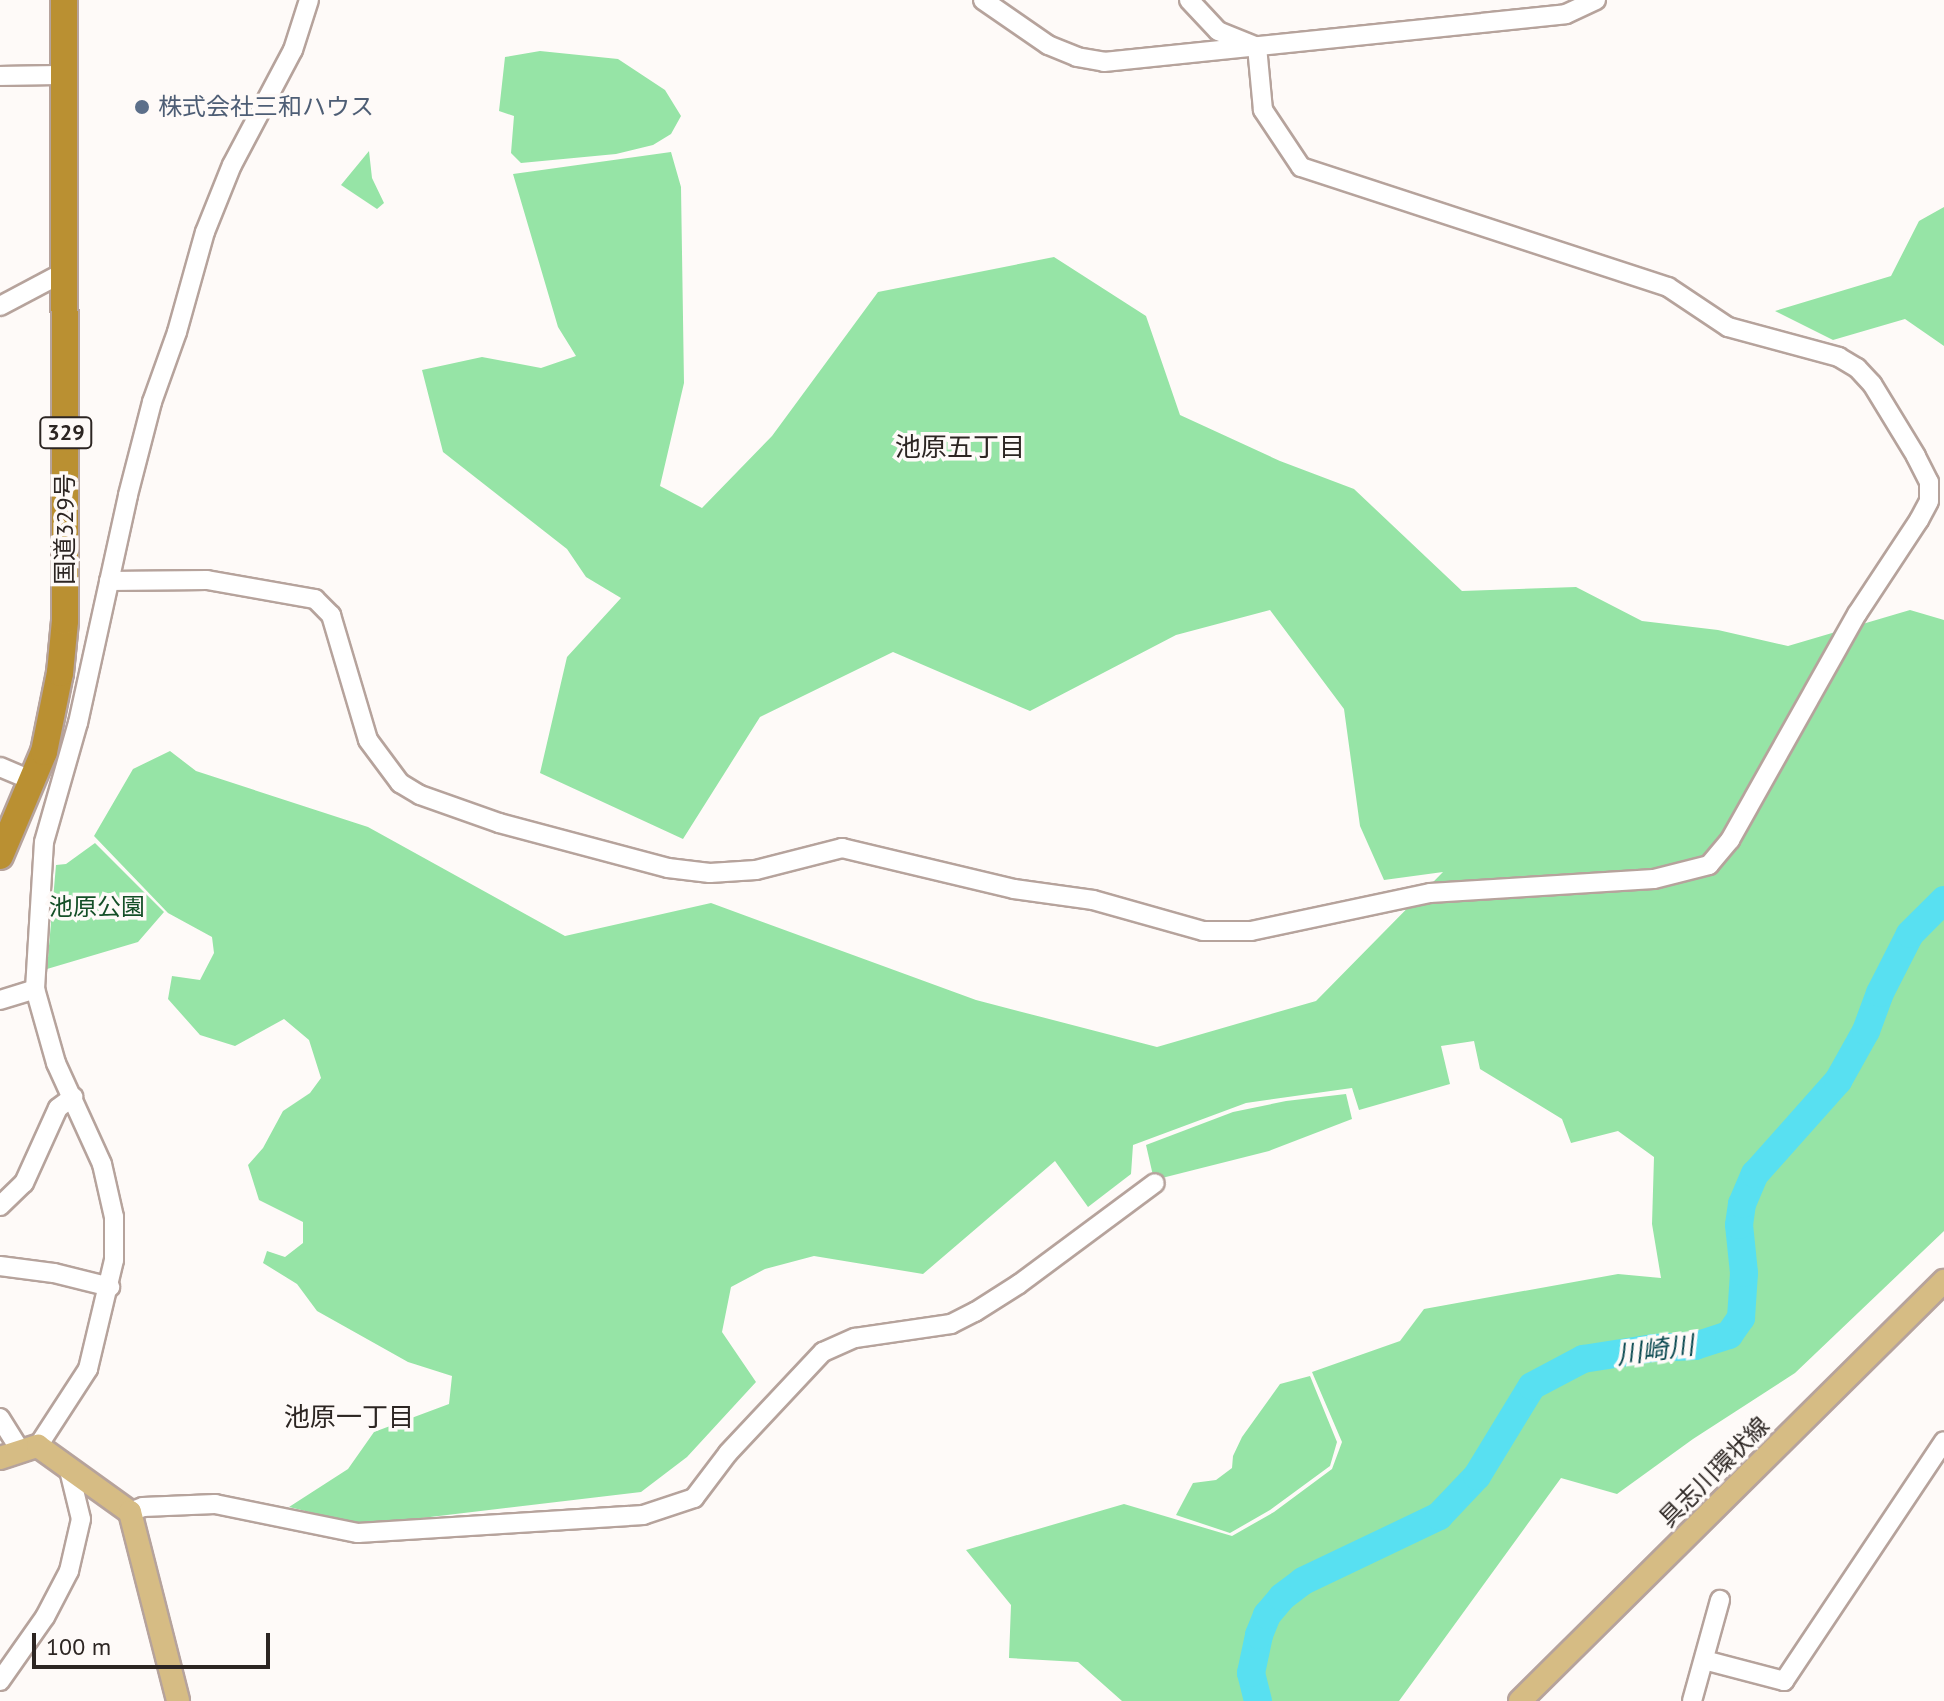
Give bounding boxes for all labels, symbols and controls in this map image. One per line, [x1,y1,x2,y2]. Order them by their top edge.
place label: 株式会社三和ハウス [158,93,374,121]
marker: 株式会社三和ハウス [133,98,151,116]
road number: 329 [38,415,94,451]
district label: 池原五丁目 [895,431,1025,463]
street label: 国道329号 [51,473,79,585]
park label: 池原公園 [49,893,145,921]
water label: 川崎川 [1614,1329,1696,1371]
district label: 池原一丁目 [284,1401,414,1433]
street label: 具志川環状線 [1653,1411,1775,1533]
scale bar [36,1617,274,1667]
text: 100 m [46,1631,111,1662]

